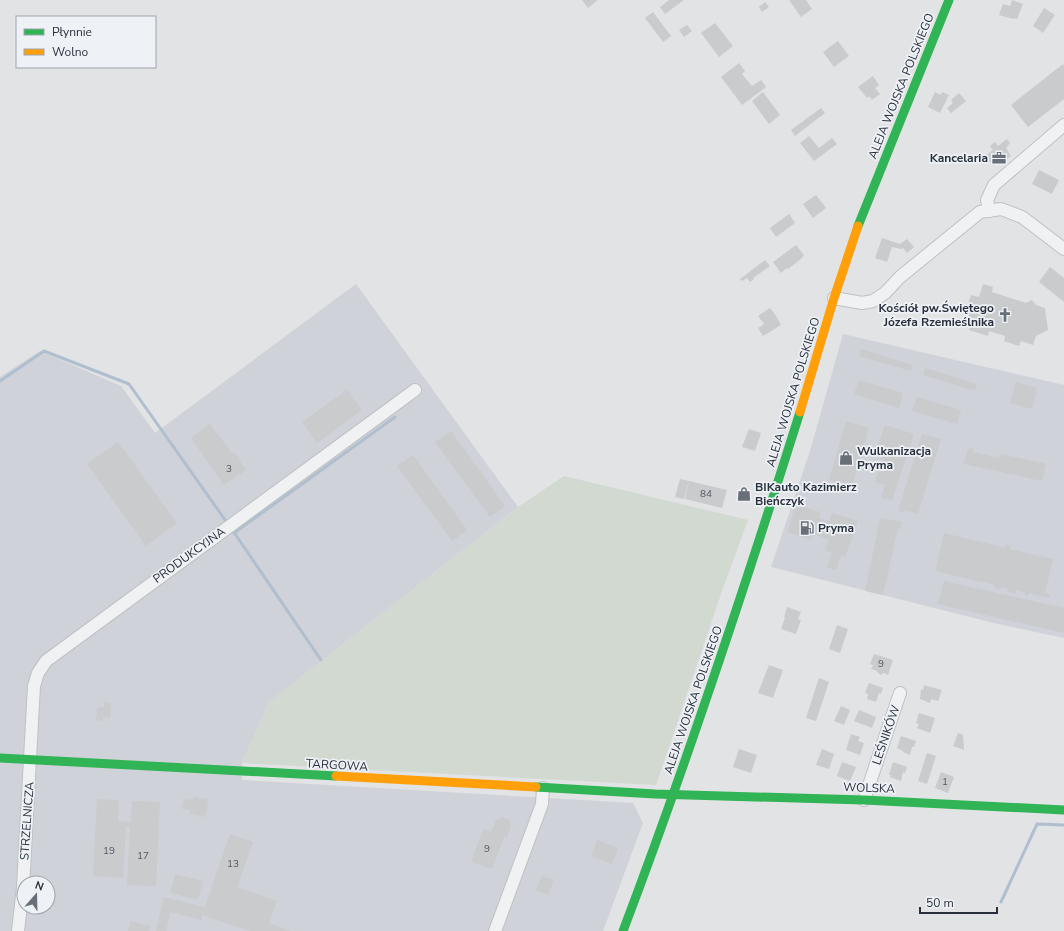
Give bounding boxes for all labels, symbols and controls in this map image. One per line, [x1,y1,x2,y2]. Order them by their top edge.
street label: ALEJA WOJSKA POLSKIEGO [864,11,938,161]
legend [16,16,156,68]
text: Płynnie [52,24,92,40]
text: Wolno [52,44,89,60]
place label: Kancelaria [930,150,988,166]
office icon: Kancelaria [991,150,1007,166]
place label: Kościół pw.Świętego Józefa Rzemieślnika [878,300,994,330]
church icon: Kościół pw.Świętego Józefa Rzemieślnika [997,307,1013,323]
street label: ALEJA WOJSKA POLSKIEGO [763,315,823,469]
place label: Wulkanizacja Pryma [857,443,931,473]
shop icon: Wulkanizacja Pryma [838,450,854,466]
house number: 3 [226,462,232,476]
place label: BIKauto Kazimierz Bieńczyk [755,479,857,509]
shop icon: BIKauto Kazimierz Bieńczyk [736,486,752,502]
house number: 84 [700,487,712,501]
fuel station icon: Pryma [799,520,815,536]
place label: Pryma [818,520,854,536]
street label: PRODUKCYJNA [150,523,229,587]
street label: ALEJA WOJSKA POLSKIEGO [660,624,726,776]
house number: 9 [878,657,884,671]
street label: LEŚNIKÓW [868,703,904,767]
street label: TARGOWA [306,755,369,775]
house number: 1 [942,775,948,789]
street label: WOLSKA [843,779,895,797]
street label: STRZELNICZA [16,781,38,861]
house number: 9 [484,842,490,856]
house number: 19 [103,844,115,858]
house number: 17 [137,849,149,863]
house number: 13 [227,857,239,871]
north arrow [16,875,56,915]
text: N [33,878,46,895]
scale bar [920,889,997,915]
text: 50 m [926,895,954,911]

